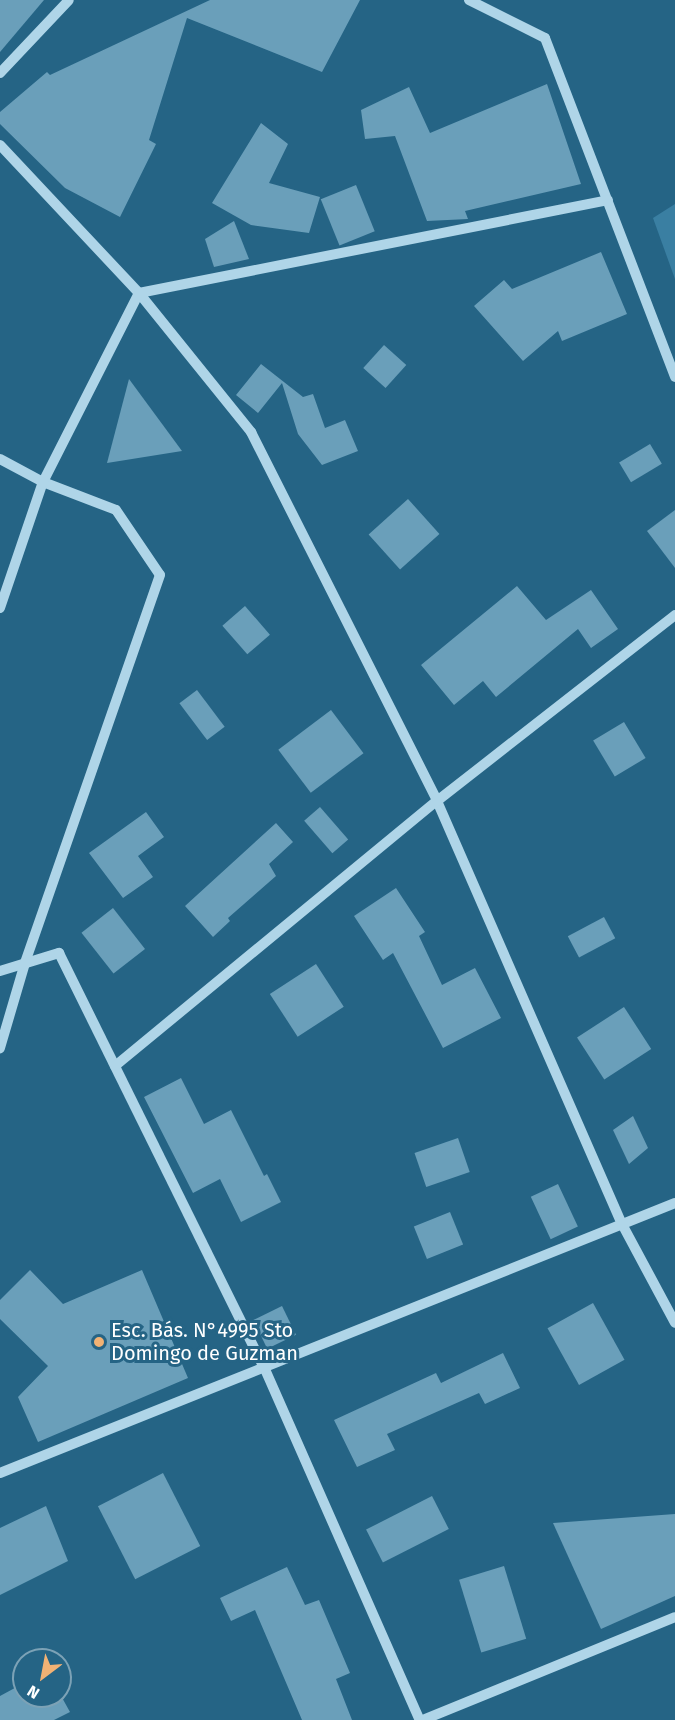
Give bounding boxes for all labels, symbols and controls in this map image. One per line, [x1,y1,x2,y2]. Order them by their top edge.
place label: Esc. Bás. N°4995 Sto Domingo de Guzman [111,1318,298,1365]
marker: Esc. Bás. N°4995 Sto Domingo de Guzman [92,1335,106,1349]
north arrow [12,1648,72,1708]
text: N [24,1681,43,1703]

